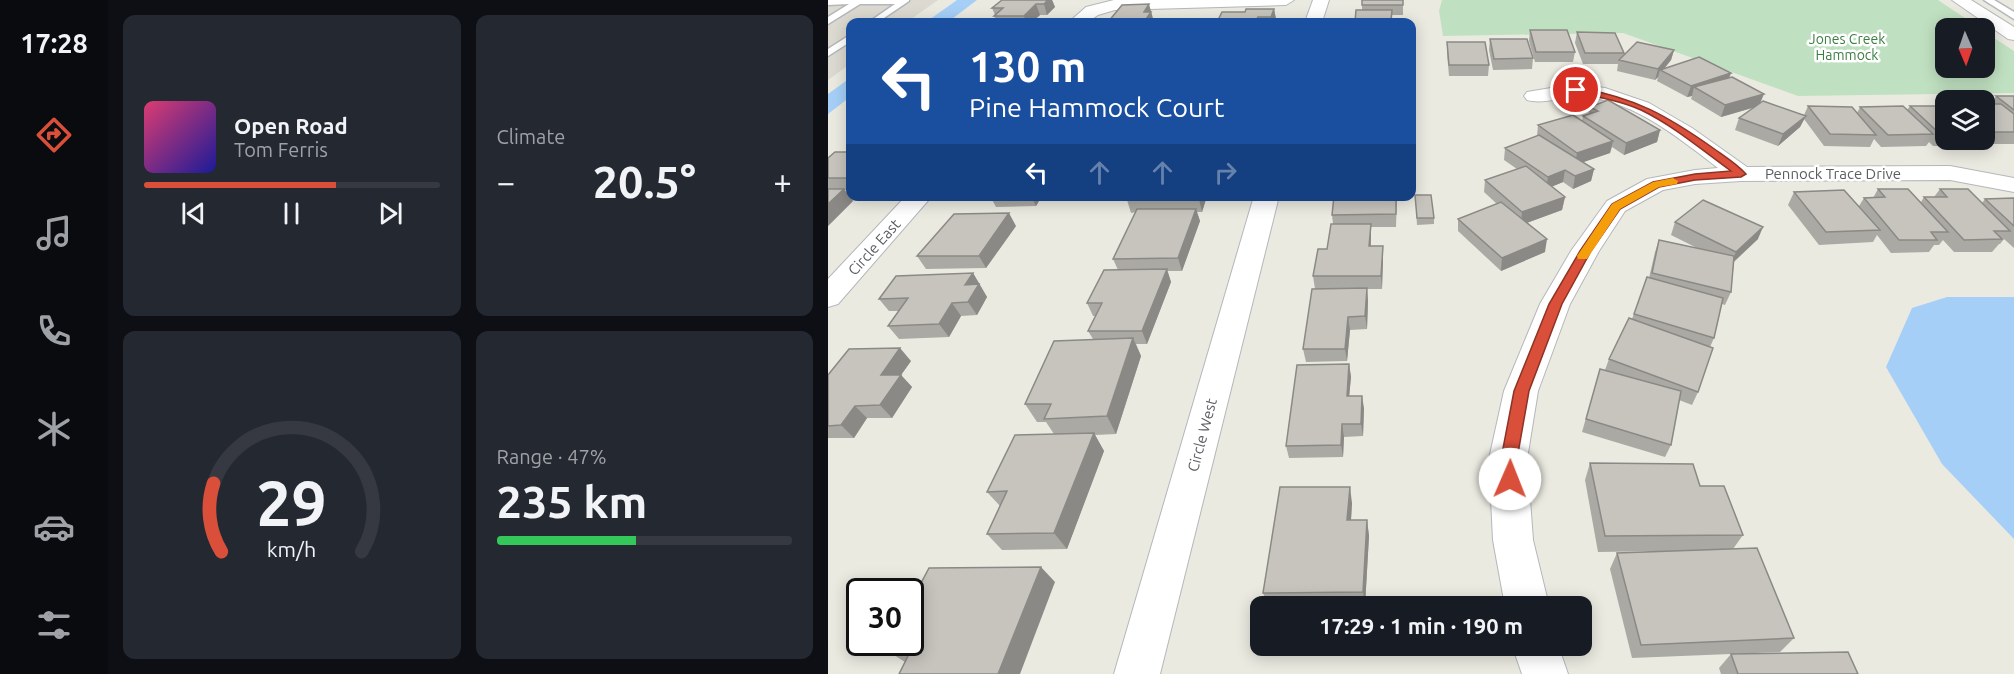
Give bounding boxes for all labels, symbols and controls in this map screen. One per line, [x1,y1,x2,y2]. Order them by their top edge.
north arrow [1935,18,1995,78]
map controls [1935,18,1995,150]
text: 17:28 [20,28,88,58]
park label: Jones Creek Hammock [1809,31,1885,63]
icon: left [870,42,948,120]
text: 130 m [969,43,1086,90]
pin [1550,64,1601,115]
icon: arrive [1559,73,1592,106]
button: layers [1935,90,1995,150]
text: Pine Hammock Court [969,92,1224,122]
text: Open Road [234,113,348,138]
icon: directions [33,114,75,156]
text: Climate [497,125,565,148]
text: Tom Ferris [234,138,328,161]
text: 20.5° [593,156,696,207]
icon: left [1020,156,1053,189]
icon: ahead [1083,156,1116,189]
icon: ahead [1146,156,1179,189]
icon: right [1209,156,1242,189]
text: − [497,163,515,200]
text: + [773,163,792,200]
street label: Pennock Trace Drive [1765,165,1901,182]
icon: previous [177,197,210,230]
icon: pause [275,197,308,230]
icon: next [374,197,407,230]
icon: music [33,212,75,254]
street label: Circle East [844,215,904,279]
icon: phone [33,310,75,352]
street label: Circle West [1184,396,1220,474]
icon: climate [33,408,75,450]
text: Range · 47% [497,445,607,468]
position arrow [1478,447,1542,511]
text: 29 [257,468,327,538]
text: 235 km [497,476,647,527]
icon: car [33,506,75,548]
text: km/h [267,537,316,561]
speed limit sign: 30 [846,578,924,656]
icon: filters [33,604,75,646]
text: 17:29 · 1 min · 190 m [1319,613,1523,638]

